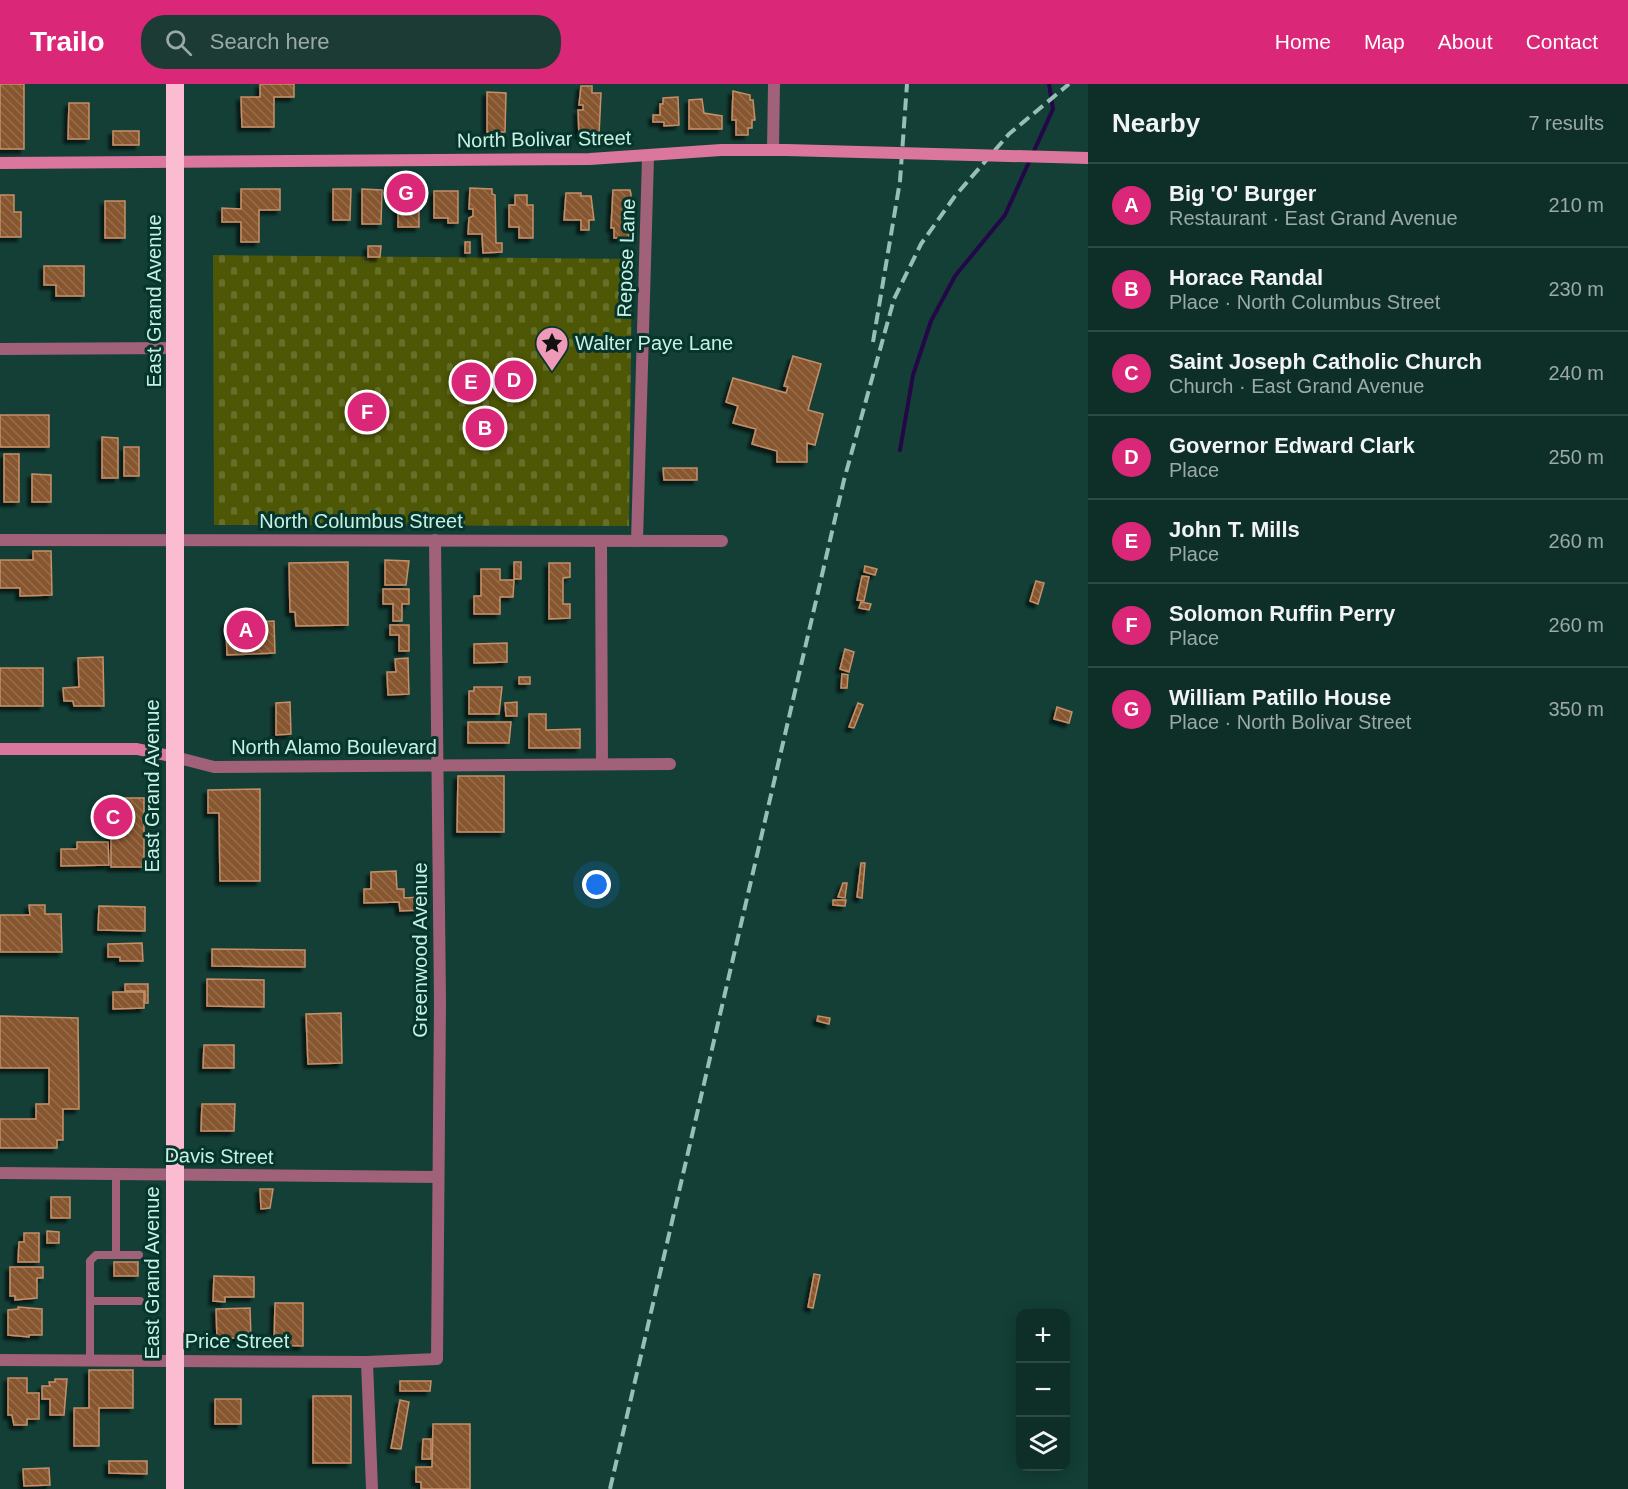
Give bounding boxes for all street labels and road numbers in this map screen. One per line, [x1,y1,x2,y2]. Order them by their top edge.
street label: North Bolivar Street [457,126,632,152]
street label: Repose Lane [613,198,639,318]
street label: East Grand Avenue [143,214,165,388]
street label: North Columbus Street [259,510,463,532]
street label: East Grand Avenue [141,699,163,873]
street label: North Alamo Boulevard [231,736,437,758]
street label: Greenwood Avenue [409,862,431,1038]
street label: Davis Street [164,1144,274,1168]
street label: East Grand Avenue [141,1186,163,1360]
street label: Price Street [185,1330,290,1352]

